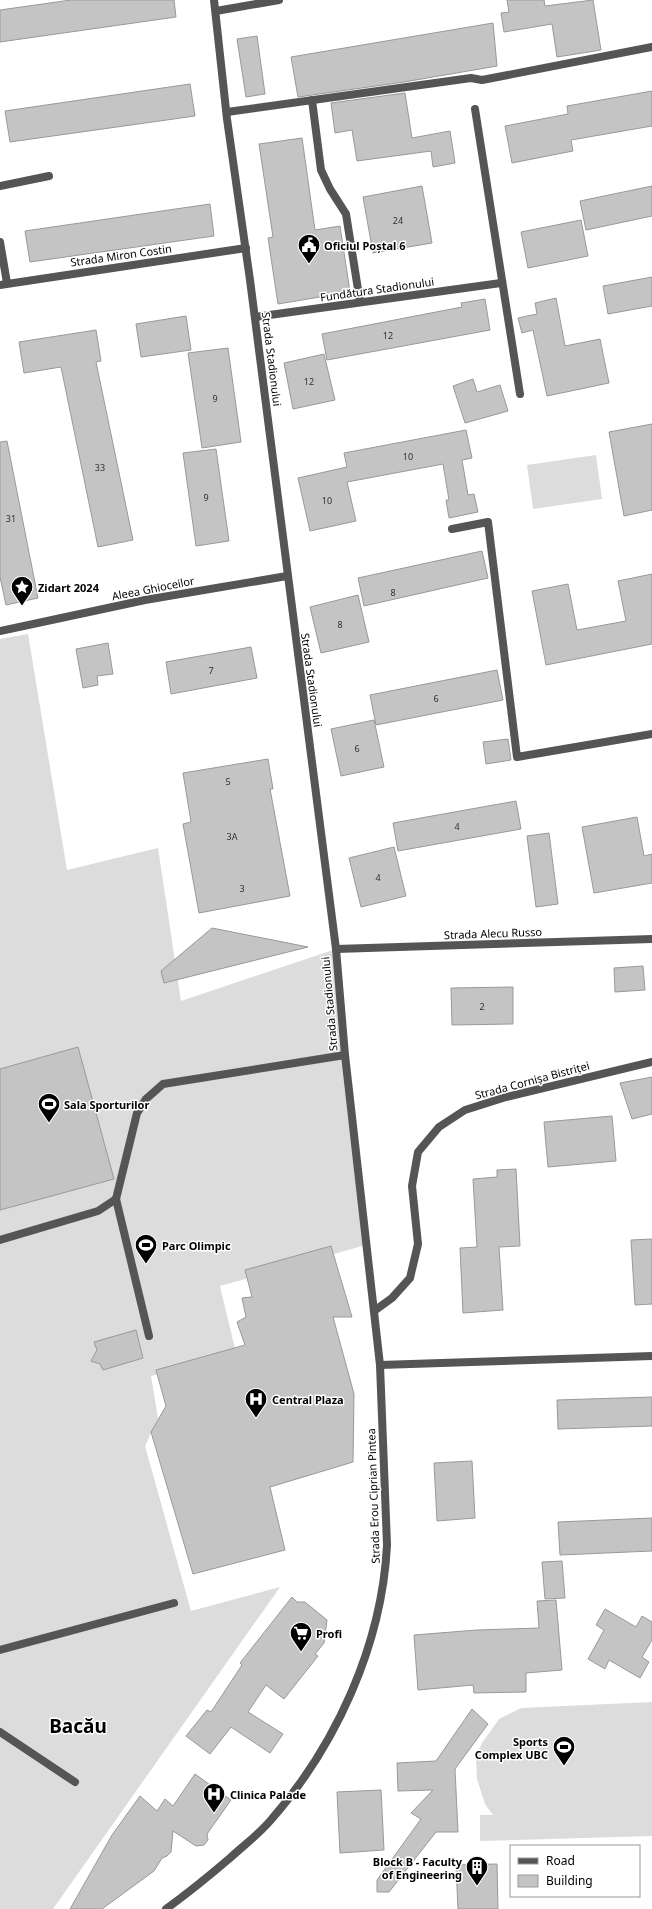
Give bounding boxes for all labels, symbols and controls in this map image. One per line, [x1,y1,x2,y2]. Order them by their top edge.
house number: 24 [393,214,403,227]
public building icon: Oficiul Poștal 6 [296,232,322,265]
place label: Oficiul Poștal 6 [324,238,406,253]
street label: Strada Miron Costin [69,240,173,270]
street label: Fundătura Stadionului [319,274,435,304]
street label: Strada Stadionului [259,311,285,407]
house number: 12 [383,329,393,342]
house number: 12 [304,375,314,388]
house number: 9 [212,392,218,405]
house number: 10 [403,450,413,463]
house number: 33 [95,461,105,474]
house number: 9 [203,491,209,504]
house number: 10 [322,494,332,507]
house number: 31 [6,512,16,525]
street label: Aleea Ghioceilor [110,573,196,603]
place icon: Zidart 2024 [9,574,35,607]
place label: Zidart 2024 [38,580,100,595]
house number: 8 [390,586,396,599]
house number: 8 [337,618,343,631]
street label: Strada Stadionului [298,632,326,728]
house number: 7 [208,664,214,677]
house number: 6 [433,692,439,705]
house number: 6 [354,742,360,755]
house number: 5 [225,775,231,788]
house number: 4 [454,820,460,833]
house number: 3A [227,830,238,843]
house number: 4 [375,871,381,884]
house number: 3 [239,882,245,895]
street label: Strada Alecu Russo [444,924,543,942]
street label: Strada Stadionului [317,956,341,1052]
house number: 2 [479,1000,485,1013]
street label: Strada Cornișa Bistriței [473,1057,591,1103]
sports icon: Sala Sporturilor [36,1091,62,1124]
place label: Sala Sporturilor [64,1097,149,1112]
sports icon: Parc Olimpic [133,1232,159,1265]
place label: Parc Olimpic [162,1238,231,1253]
hospital icon: Central Plaza [243,1386,269,1419]
place label: Central Plaza [272,1392,344,1407]
street label: Strada Erou Ciprian Pintea [363,1428,383,1564]
supermarket icon: Profi [288,1620,314,1653]
place label: Profi [316,1626,342,1641]
district label: Bacău [49,1713,107,1739]
place label: Sports Complex UBC [475,1734,548,1762]
sports icon: Sports Complex UBC [551,1734,577,1767]
hospital icon: Clinica Palade [201,1781,227,1814]
place label: Clinica Palade [230,1787,306,1802]
legend [510,1845,640,1897]
text: Road [546,1852,575,1869]
place label: Block B - Faculty of Engineering [373,1854,463,1882]
building icon: Block B - Faculty of Engineering [464,1854,490,1887]
text: Building [546,1872,593,1889]

